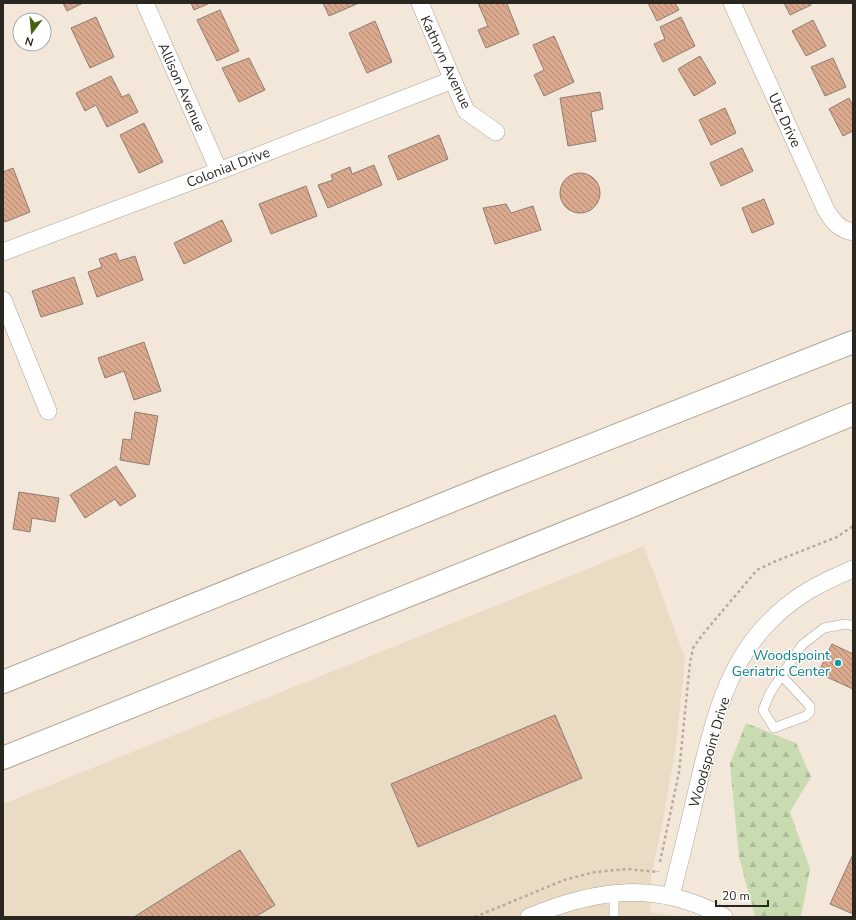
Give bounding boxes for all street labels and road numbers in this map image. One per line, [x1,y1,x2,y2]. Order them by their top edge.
street label: Kathryn Avenue [416,12,475,112]
street label: Allison Avenue [153,40,210,135]
street label: Utz Drive [764,90,805,151]
street label: Colonial Drive [184,143,273,192]
street label: Woodspoint Drive [685,695,734,810]

